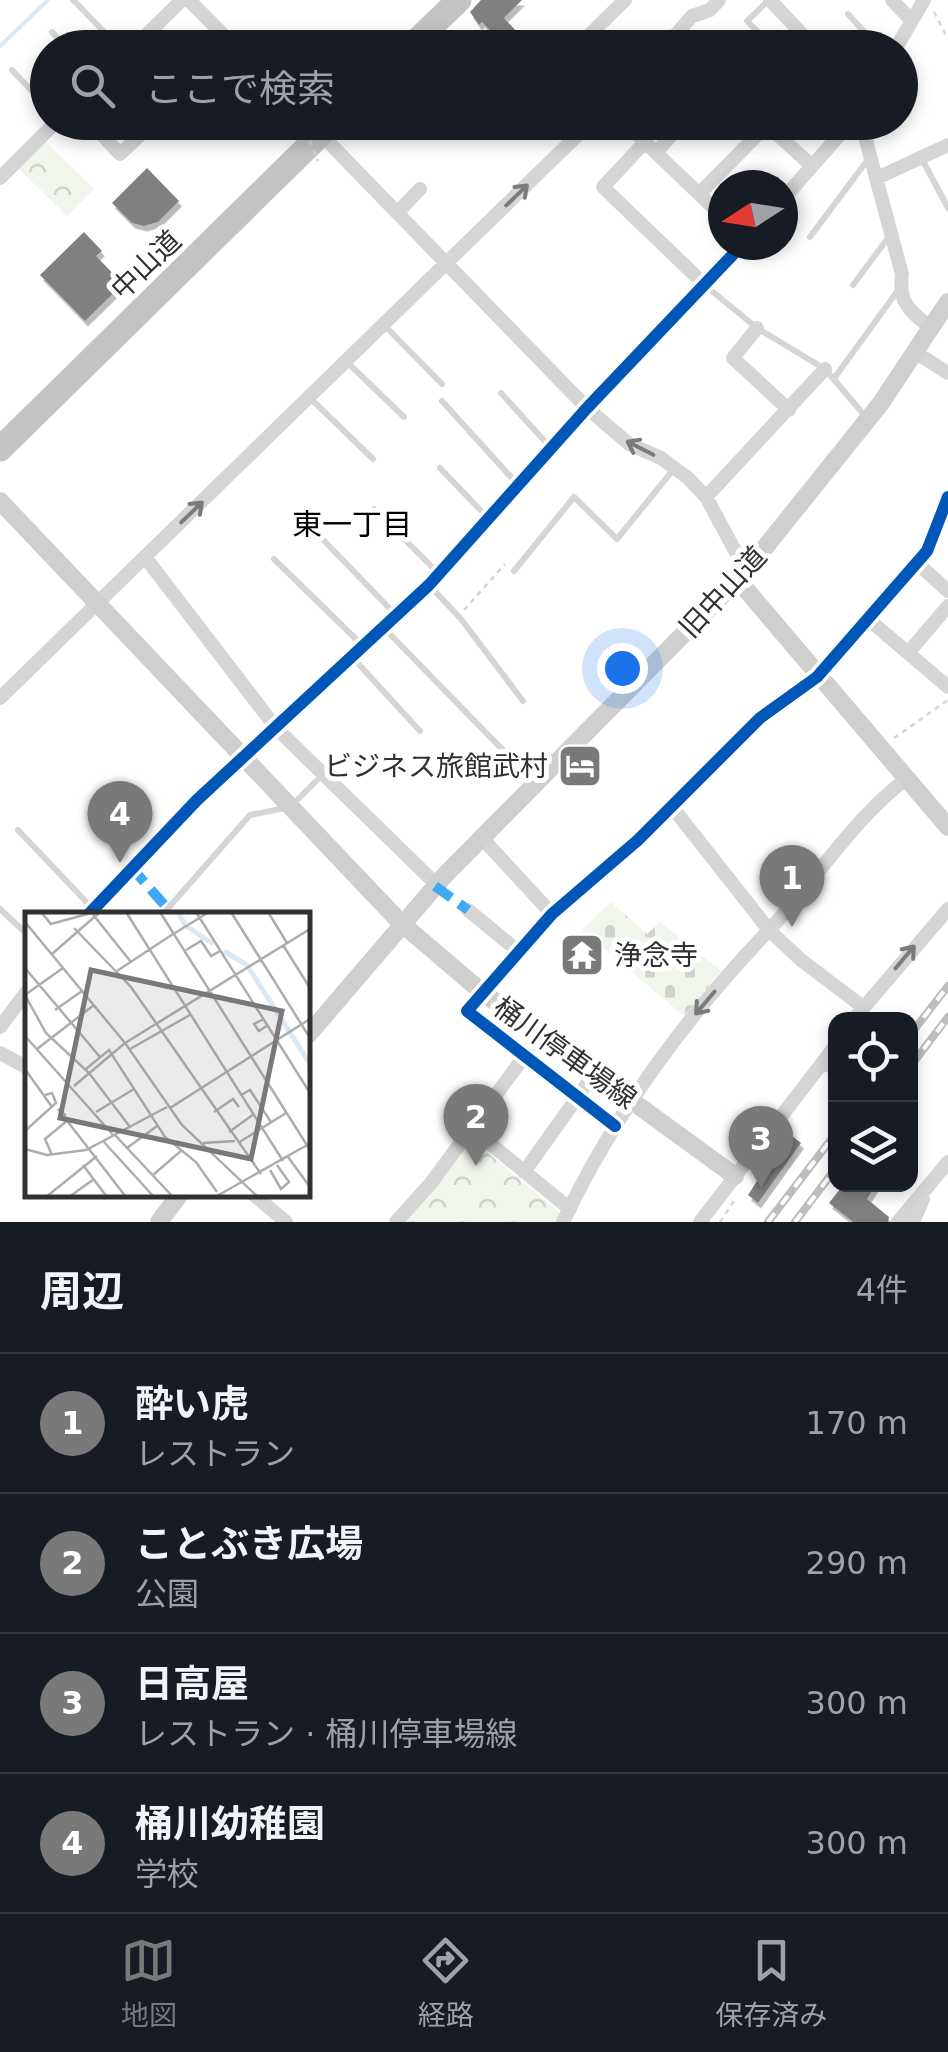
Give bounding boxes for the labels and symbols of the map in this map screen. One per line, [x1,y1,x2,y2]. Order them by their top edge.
north arrow [708,170,798,260]
one-way arrow [504,183,528,207]
street label: 中山道 [104,224,188,306]
one-way arrow [625,437,655,456]
one-way arrow [179,500,203,524]
district label: 東一丁目 [292,507,412,542]
street label: 旧中山道 [673,540,773,644]
your location [597,643,648,694]
hotel icon: ビジネス旅館武村 [557,743,603,789]
place label: ビジネス旅館武村 [324,750,548,783]
pin: 4 [88,780,152,863]
pin: 1 [760,844,824,927]
inset map [25,912,310,1197]
temple icon: 浄念寺 [559,932,605,978]
place label: 浄念寺 [614,939,698,972]
one-way arrow [894,945,916,971]
street label: 桶川停車場線 [487,990,643,1116]
one-way arrow [694,990,716,1016]
pin: 2 [444,1084,508,1166]
pin: 3 [728,1106,794,1188]

